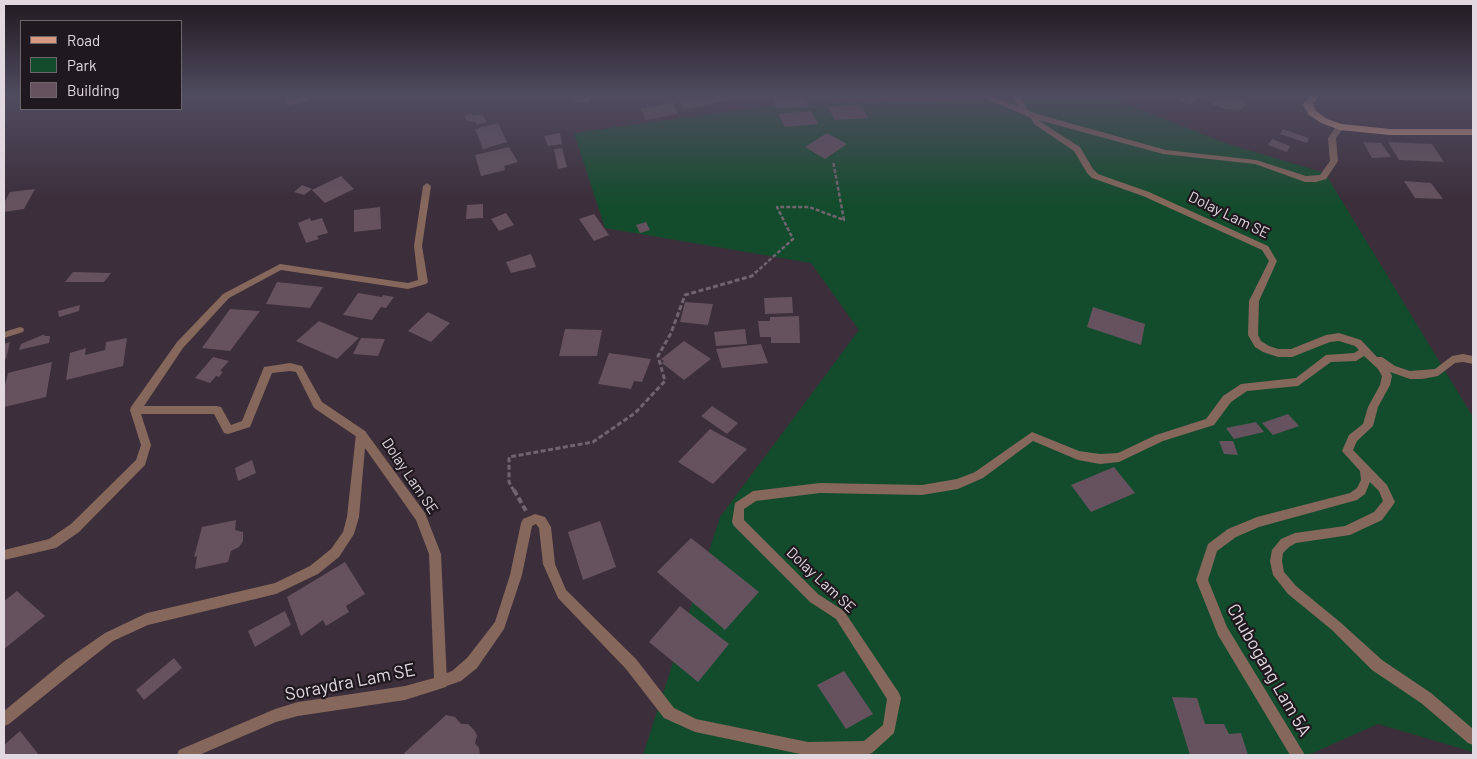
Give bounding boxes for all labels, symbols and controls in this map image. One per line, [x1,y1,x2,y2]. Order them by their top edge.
legend [20,20,182,110]
text: Road [67,31,100,49]
text: Park [67,56,96,74]
text: Building [67,81,120,99]
street label: Dolay Lam SE [1186,188,1272,242]
street label: Dolay Lam SE [378,435,442,517]
street label: Dolay Lam SE [783,543,859,617]
street label: Chubogang Lam 5A [1222,600,1316,740]
street label: Soraydra Lam SE [283,659,417,705]

